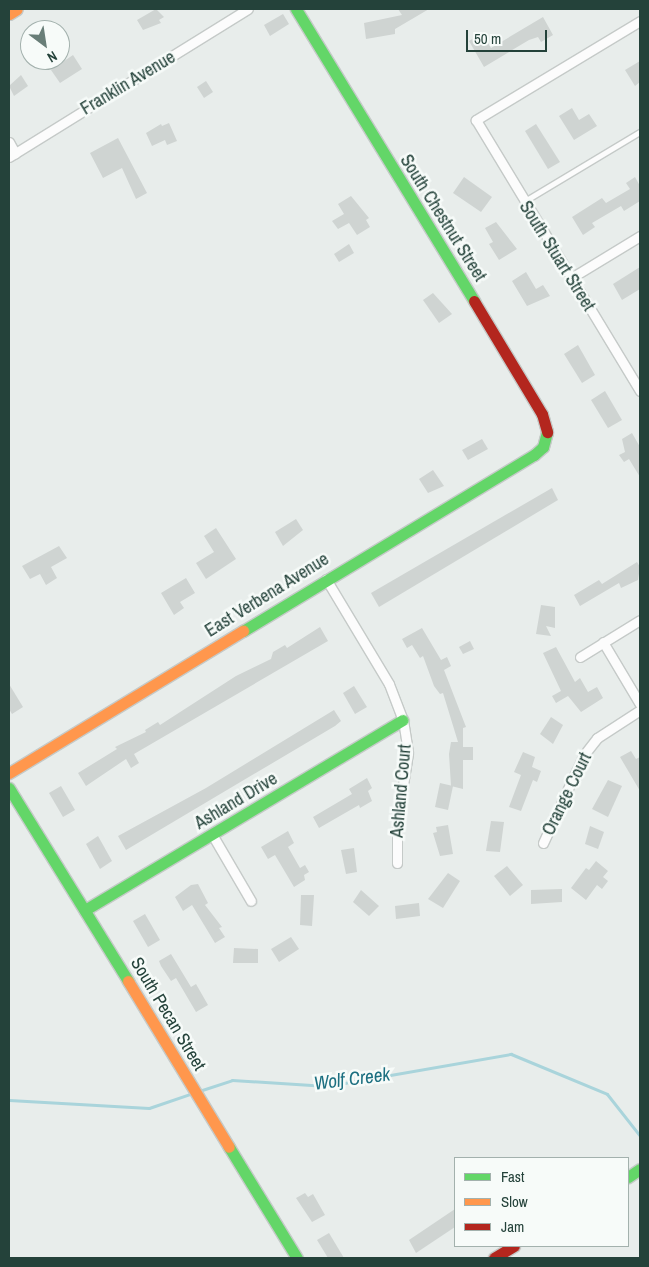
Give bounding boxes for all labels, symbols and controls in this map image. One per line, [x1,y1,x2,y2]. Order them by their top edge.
north arrow [20,20,70,70]
scale bar [469,20,550,52]
text: 50 m [474,28,501,49]
street label: Franklin Avenue [76,46,180,120]
text: N [44,47,60,67]
street label: South Chestnut Street [395,151,491,285]
street label: South Stuart Street [515,197,599,315]
street label: East Verbena Avenue [201,548,333,642]
street label: Ashland Court [386,743,416,839]
street label: Orange Court [538,749,596,839]
street label: Ashland Drive [191,768,281,834]
street label: South Pecan Street [126,954,210,1074]
water label: Wolf Creek [313,1063,391,1095]
legend [454,1157,629,1247]
text: Fast [501,1166,524,1187]
text: Slow [501,1191,528,1212]
text: Jam [501,1216,524,1237]

